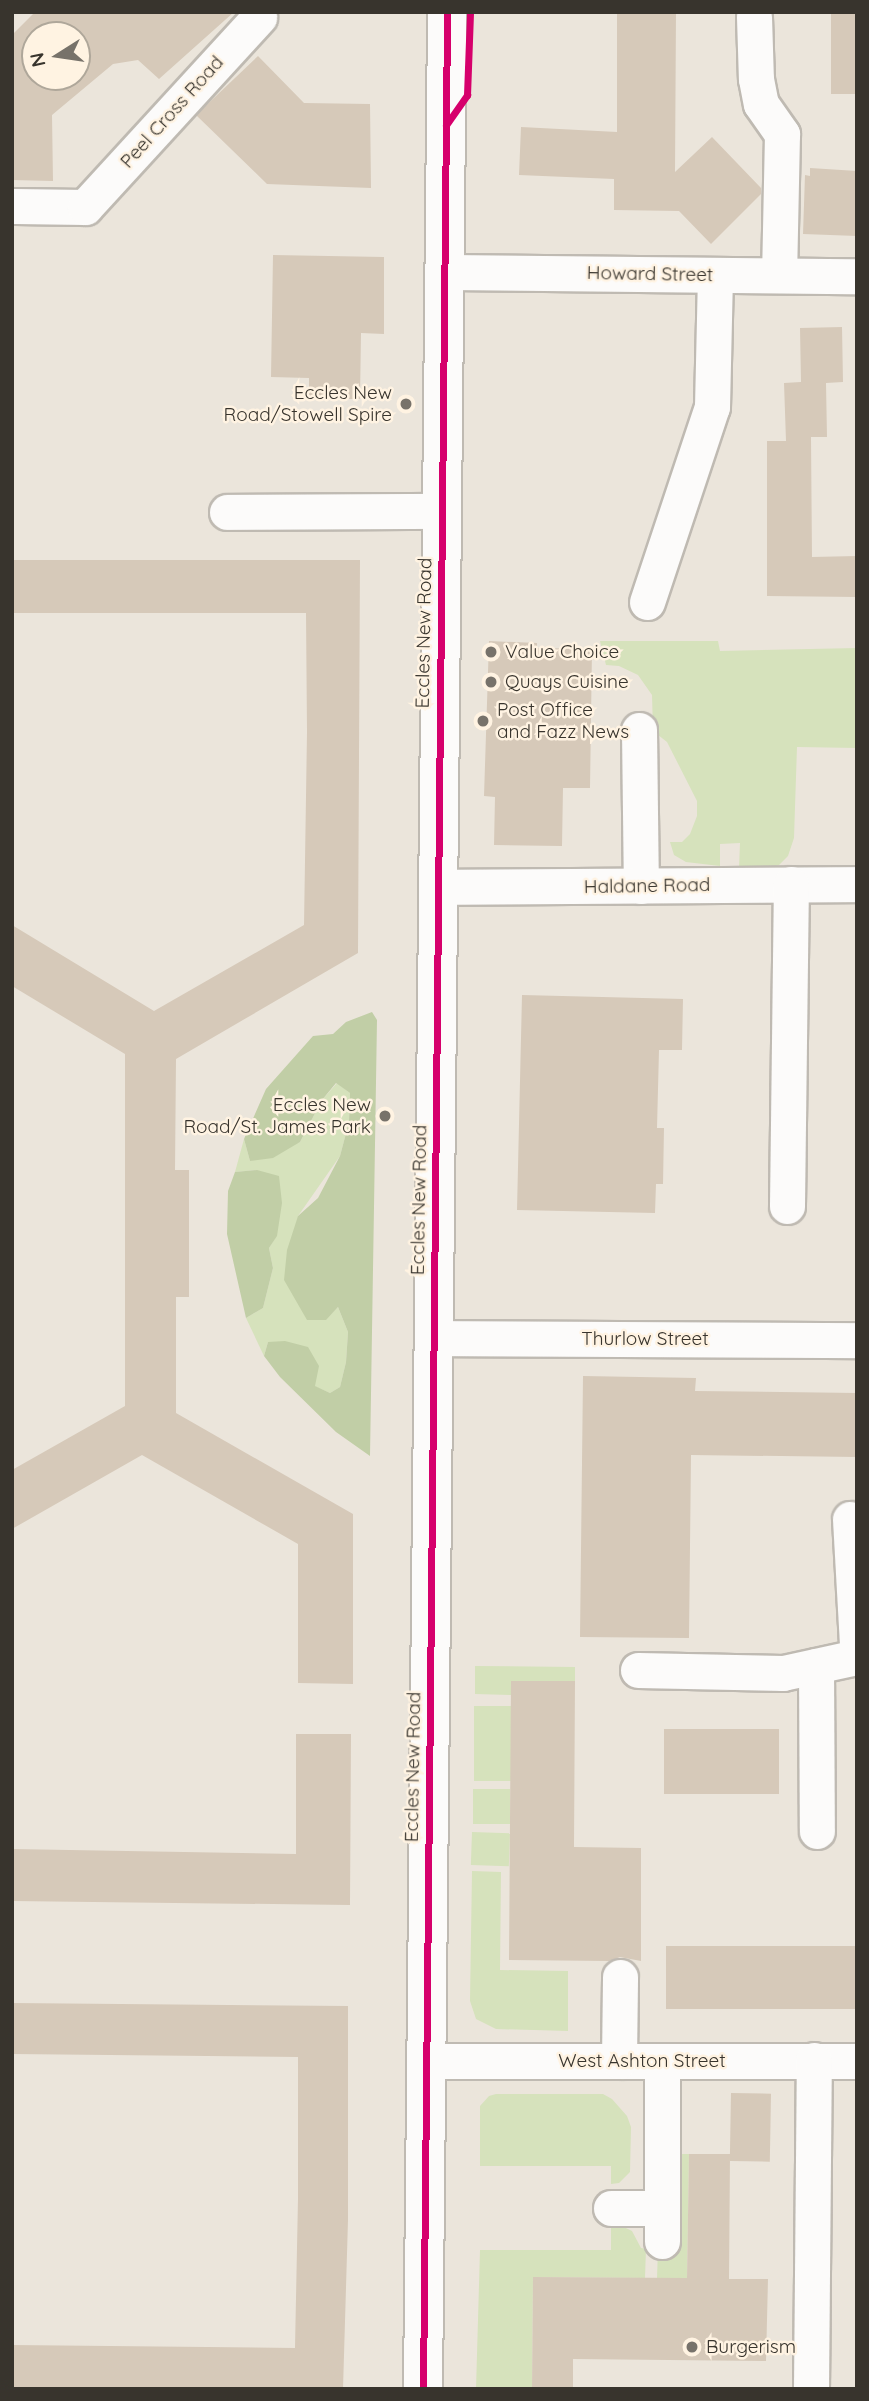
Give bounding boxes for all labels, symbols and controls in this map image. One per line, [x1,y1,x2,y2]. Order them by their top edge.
north arrow [21,21,91,91]
text: N [24,51,51,69]
street label: Peel Cross Road [116,51,228,173]
street label: Howard Street [587,261,713,287]
place label: Eccles New Road/Stowell Spire [224,382,392,426]
marker: Eccles New Road/Stowell Spire [398,396,414,412]
street label: Eccles New Road [411,558,437,708]
place label: Value Choice [505,641,619,663]
marker: Value Choice [483,644,499,660]
place label: Quays Cuisine [505,671,629,693]
marker: Quays Cuisine [483,674,499,690]
place label: Post Office and Fazz News [497,699,629,743]
marker: Post Office and Fazz News [475,713,491,729]
street label: Haldane Road [584,873,710,899]
place label: Eccles New Road/St. James Park [183,1094,371,1138]
marker: Eccles New Road/St. James Park [377,1108,393,1124]
street label: Eccles New Road [406,1125,432,1275]
street label: Thurlow Street [581,1328,709,1350]
street label: Eccles New Road [400,1692,426,1842]
street label: West Ashton Street [558,2050,726,2072]
place label: Burgerism [706,2336,796,2358]
marker: Burgerism [684,2339,700,2355]

